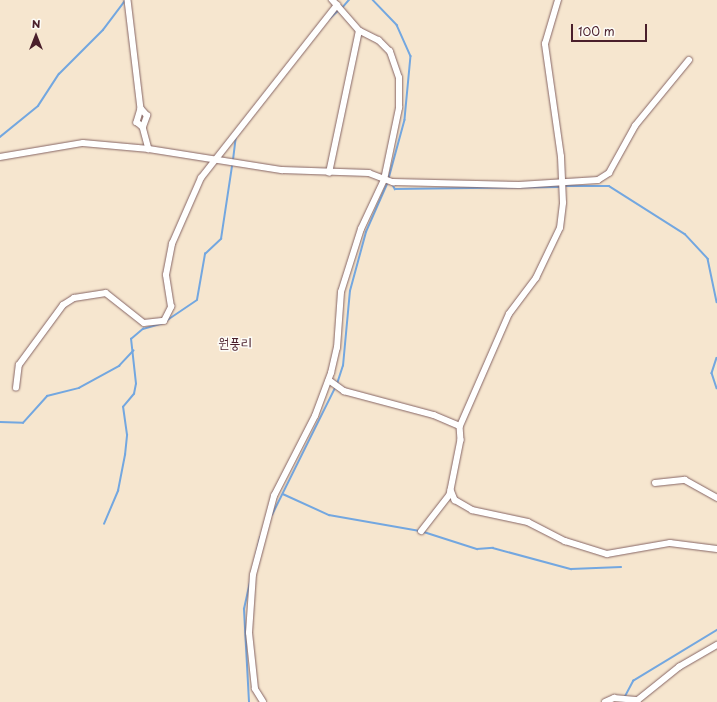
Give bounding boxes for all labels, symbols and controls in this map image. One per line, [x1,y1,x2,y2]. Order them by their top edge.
text: N [32,15,40,32]
north arrow [16,16,56,56]
scale bar [573,16,649,42]
text: 100 m [578,22,615,40]
district label: 원풍리 [218,335,252,351]

